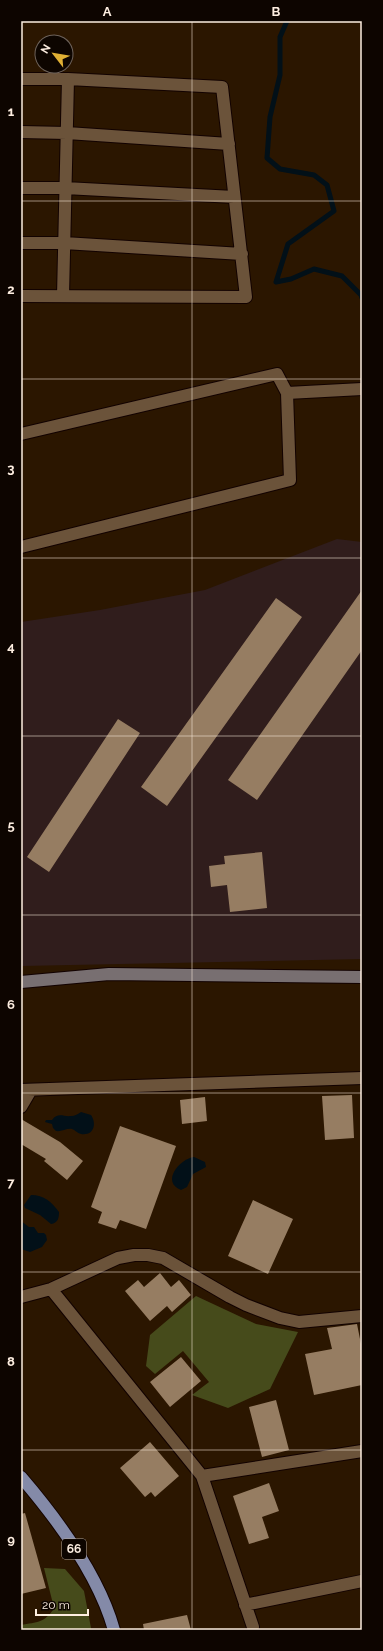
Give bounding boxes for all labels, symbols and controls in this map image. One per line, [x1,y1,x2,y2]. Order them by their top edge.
text: A [103,4,112,19]
text: B [272,4,281,19]
north arrow [34,34,74,74]
text: N [38,42,54,56]
text: 1 [8,104,15,119]
text: 2 [7,282,15,297]
text: 3 [7,461,15,476]
text: 4 [7,639,15,654]
text: 5 [7,818,15,833]
text: 6 [7,997,15,1012]
text: 7 [7,1175,15,1190]
text: 8 [7,1354,15,1369]
text: 9 [7,1532,15,1547]
road number: 66 [62,1539,86,1559]
scale bar [36,1591,88,1617]
text: 20 m [42,1598,70,1612]

